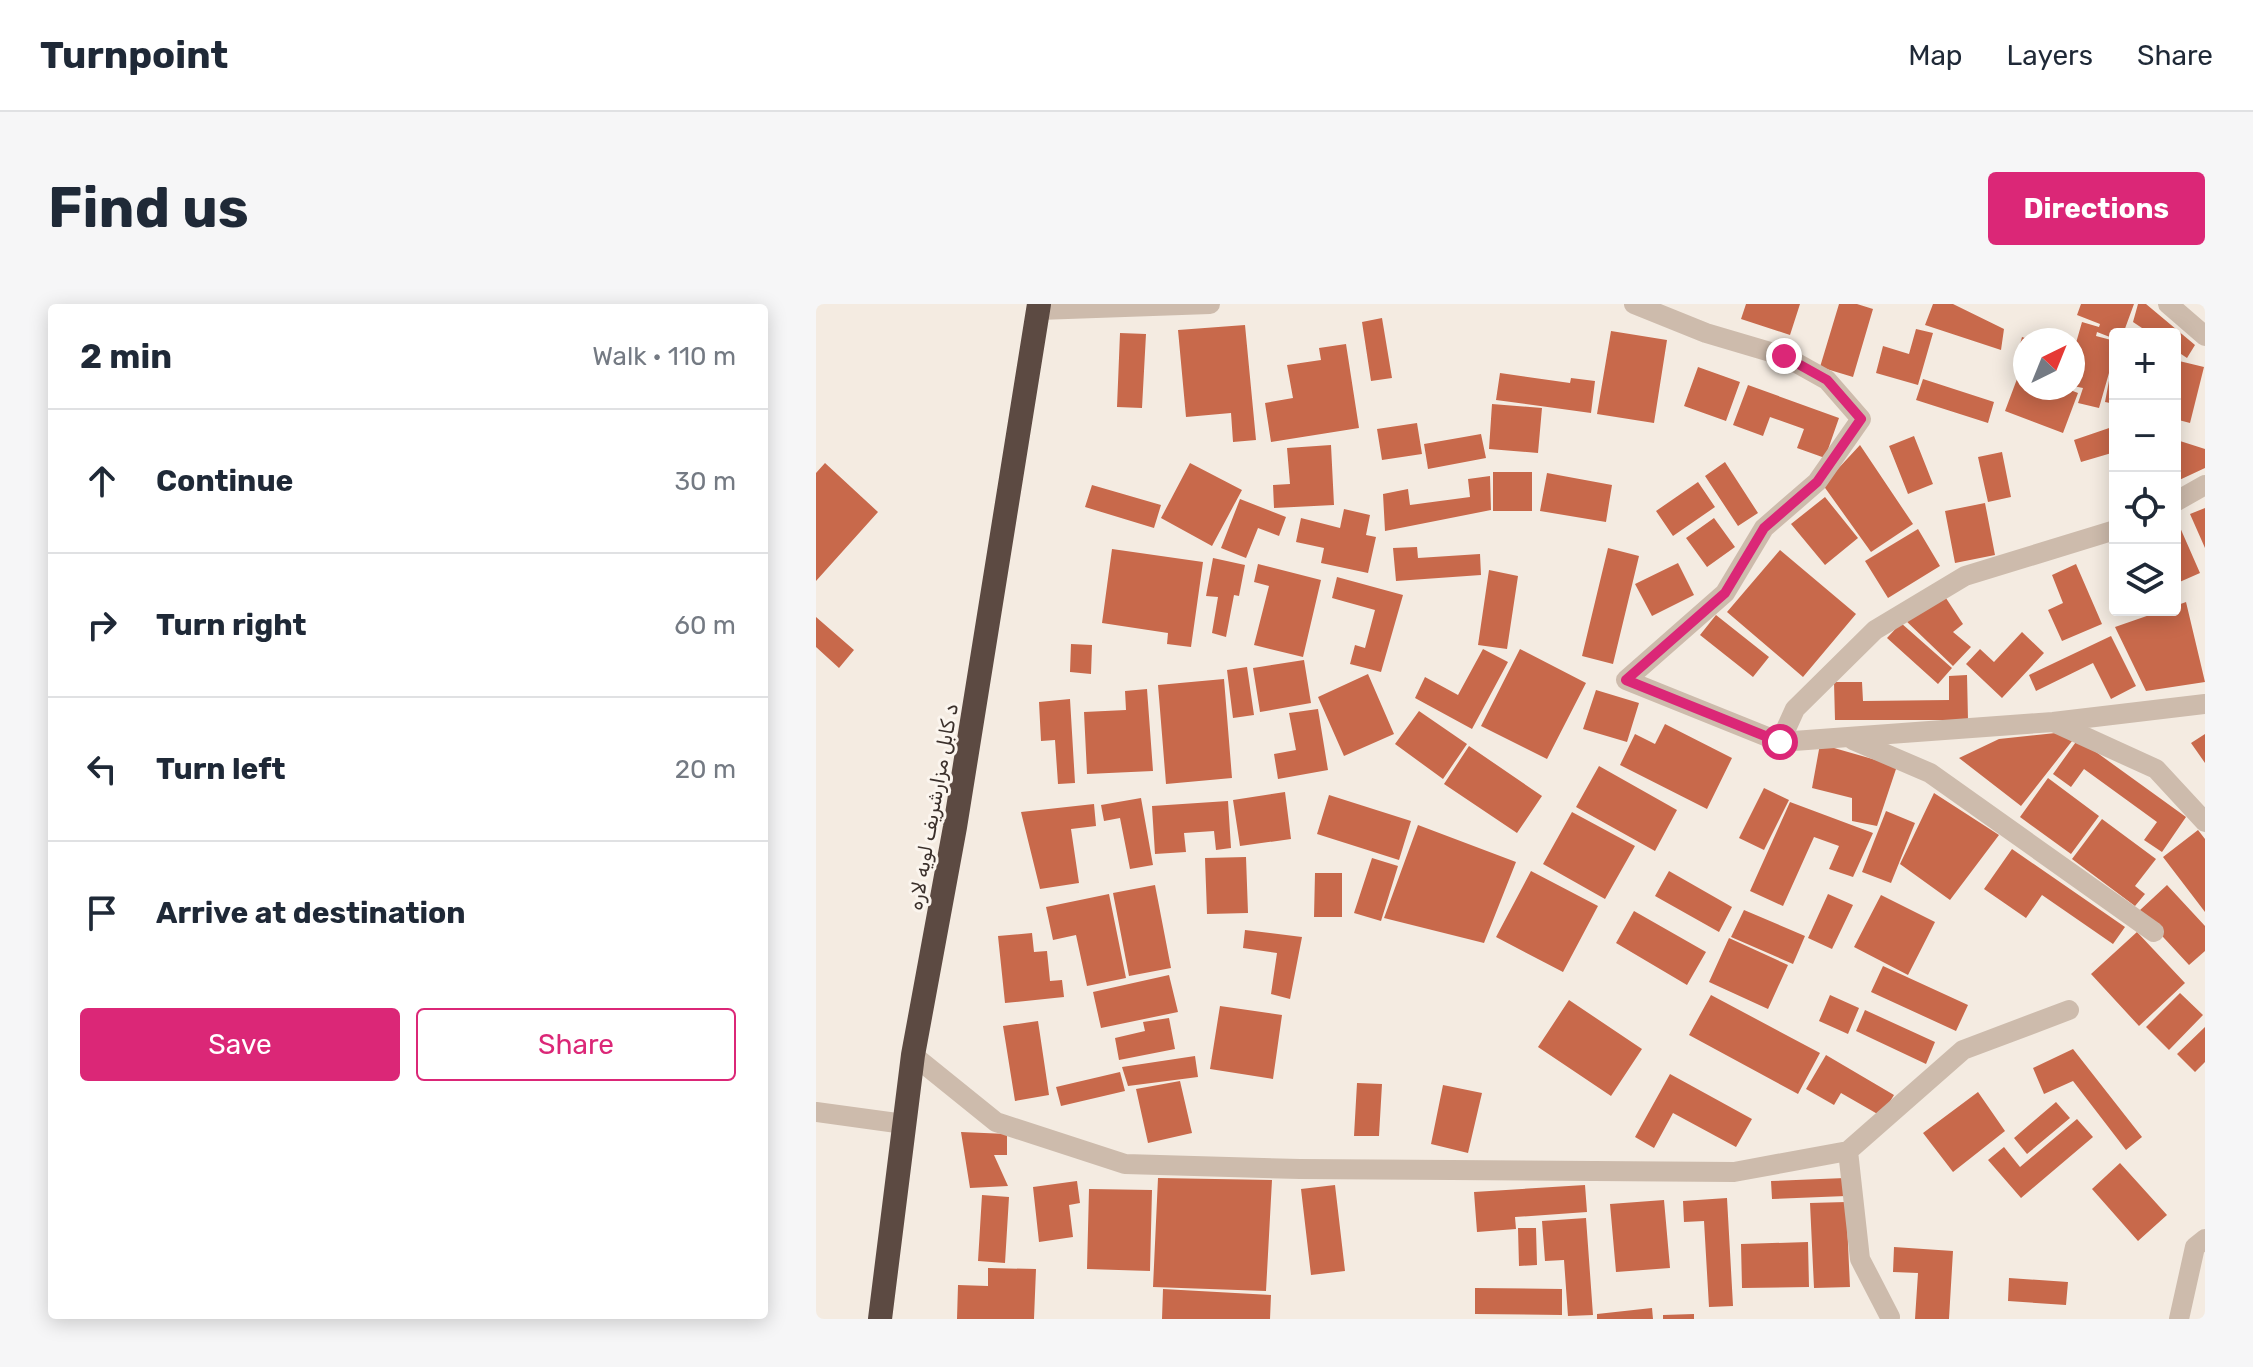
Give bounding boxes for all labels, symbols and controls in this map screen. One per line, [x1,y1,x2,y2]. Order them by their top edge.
text: Turnpoint [40,32,228,78]
text: Map [1908,39,1963,72]
text: Layers [2007,39,2093,72]
text: Share [2137,39,2213,72]
button: Directions [1988,172,2205,245]
text: Find us [48,175,249,241]
north arrow [2013,328,2085,400]
map controls [2109,328,2181,616]
button: + [2109,328,2181,400]
text: 2 min [80,336,172,377]
route end [1766,338,1802,374]
text: Walk · 110 m [592,341,736,372]
button: − [2109,400,2181,472]
icon: ahead [80,459,124,503]
text: Continue [156,463,293,499]
text: 30 m [674,466,736,497]
button: locate [2109,472,2181,544]
button: layers [2109,544,2181,616]
icon: right [80,603,124,647]
text: Turn right [156,607,307,643]
text: 60 m [674,610,736,641]
street label: د کابل مزارشریف لویه لاره [903,702,963,912]
route start [1762,724,1798,760]
icon: left [80,747,124,791]
text: Turn left [156,751,286,787]
text: 20 m [675,754,736,785]
icon: arrive [80,891,124,935]
text: Arrive at destination [156,895,466,931]
button: Save [80,1008,400,1081]
button: Share [416,1008,736,1081]

